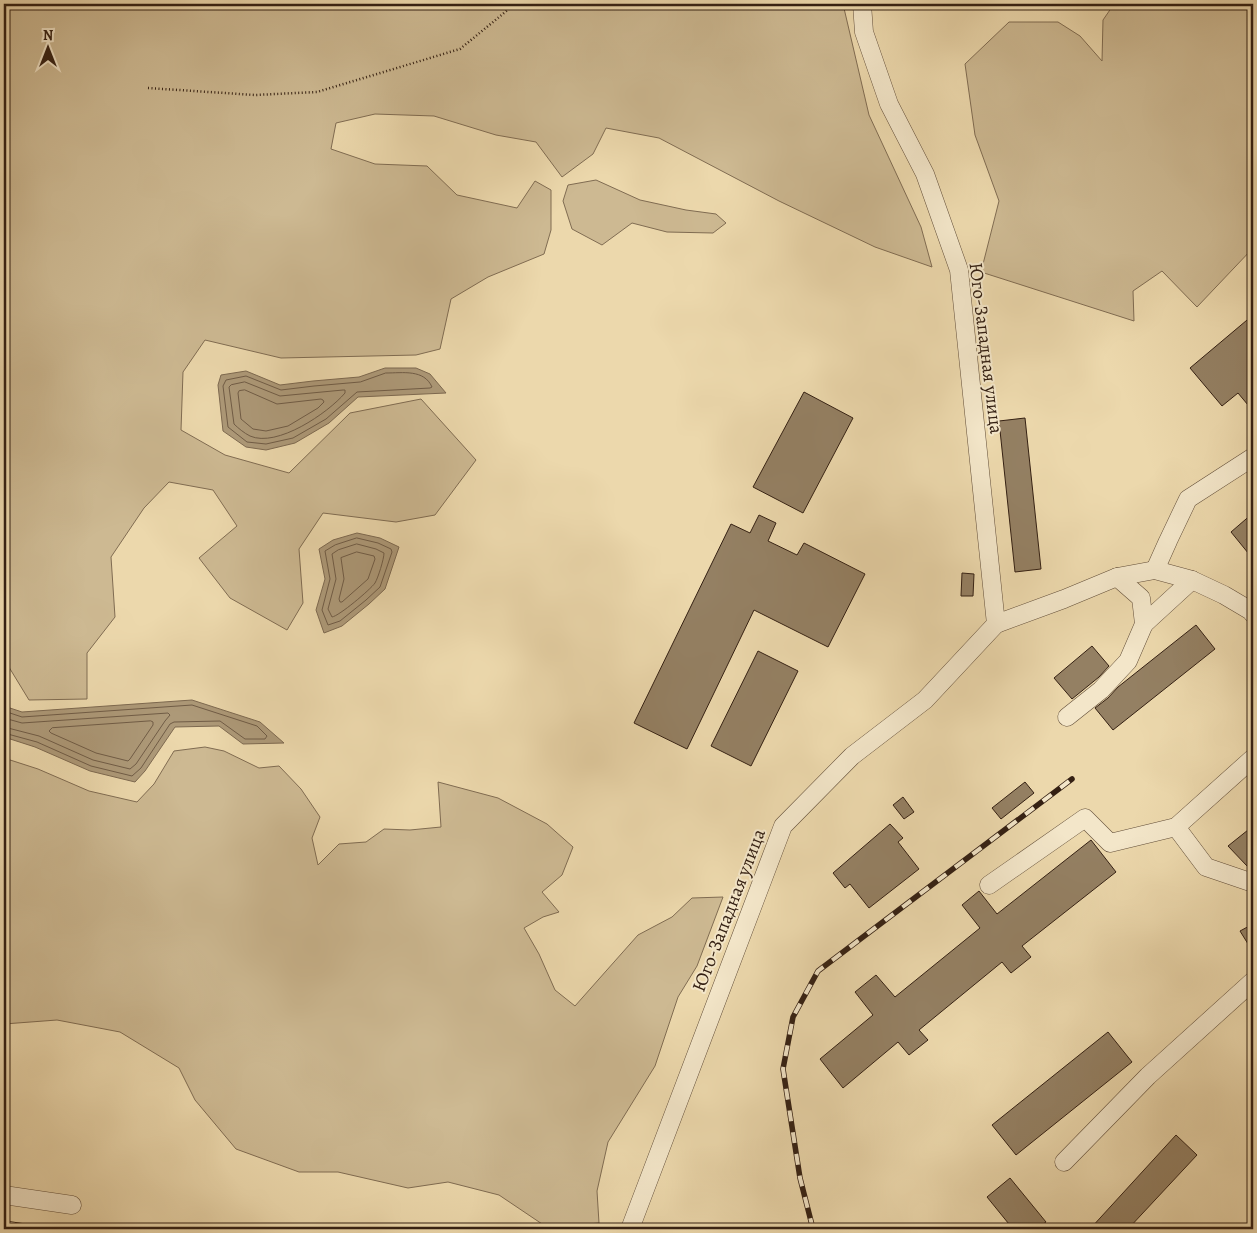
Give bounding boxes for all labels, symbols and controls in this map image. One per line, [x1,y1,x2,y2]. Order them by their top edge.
north arrow [22,22,72,72]
text: N [43,26,53,45]
street label: Юго-Западная улица [963,261,1009,436]
street label: Юго-Западная улица [686,825,772,996]

